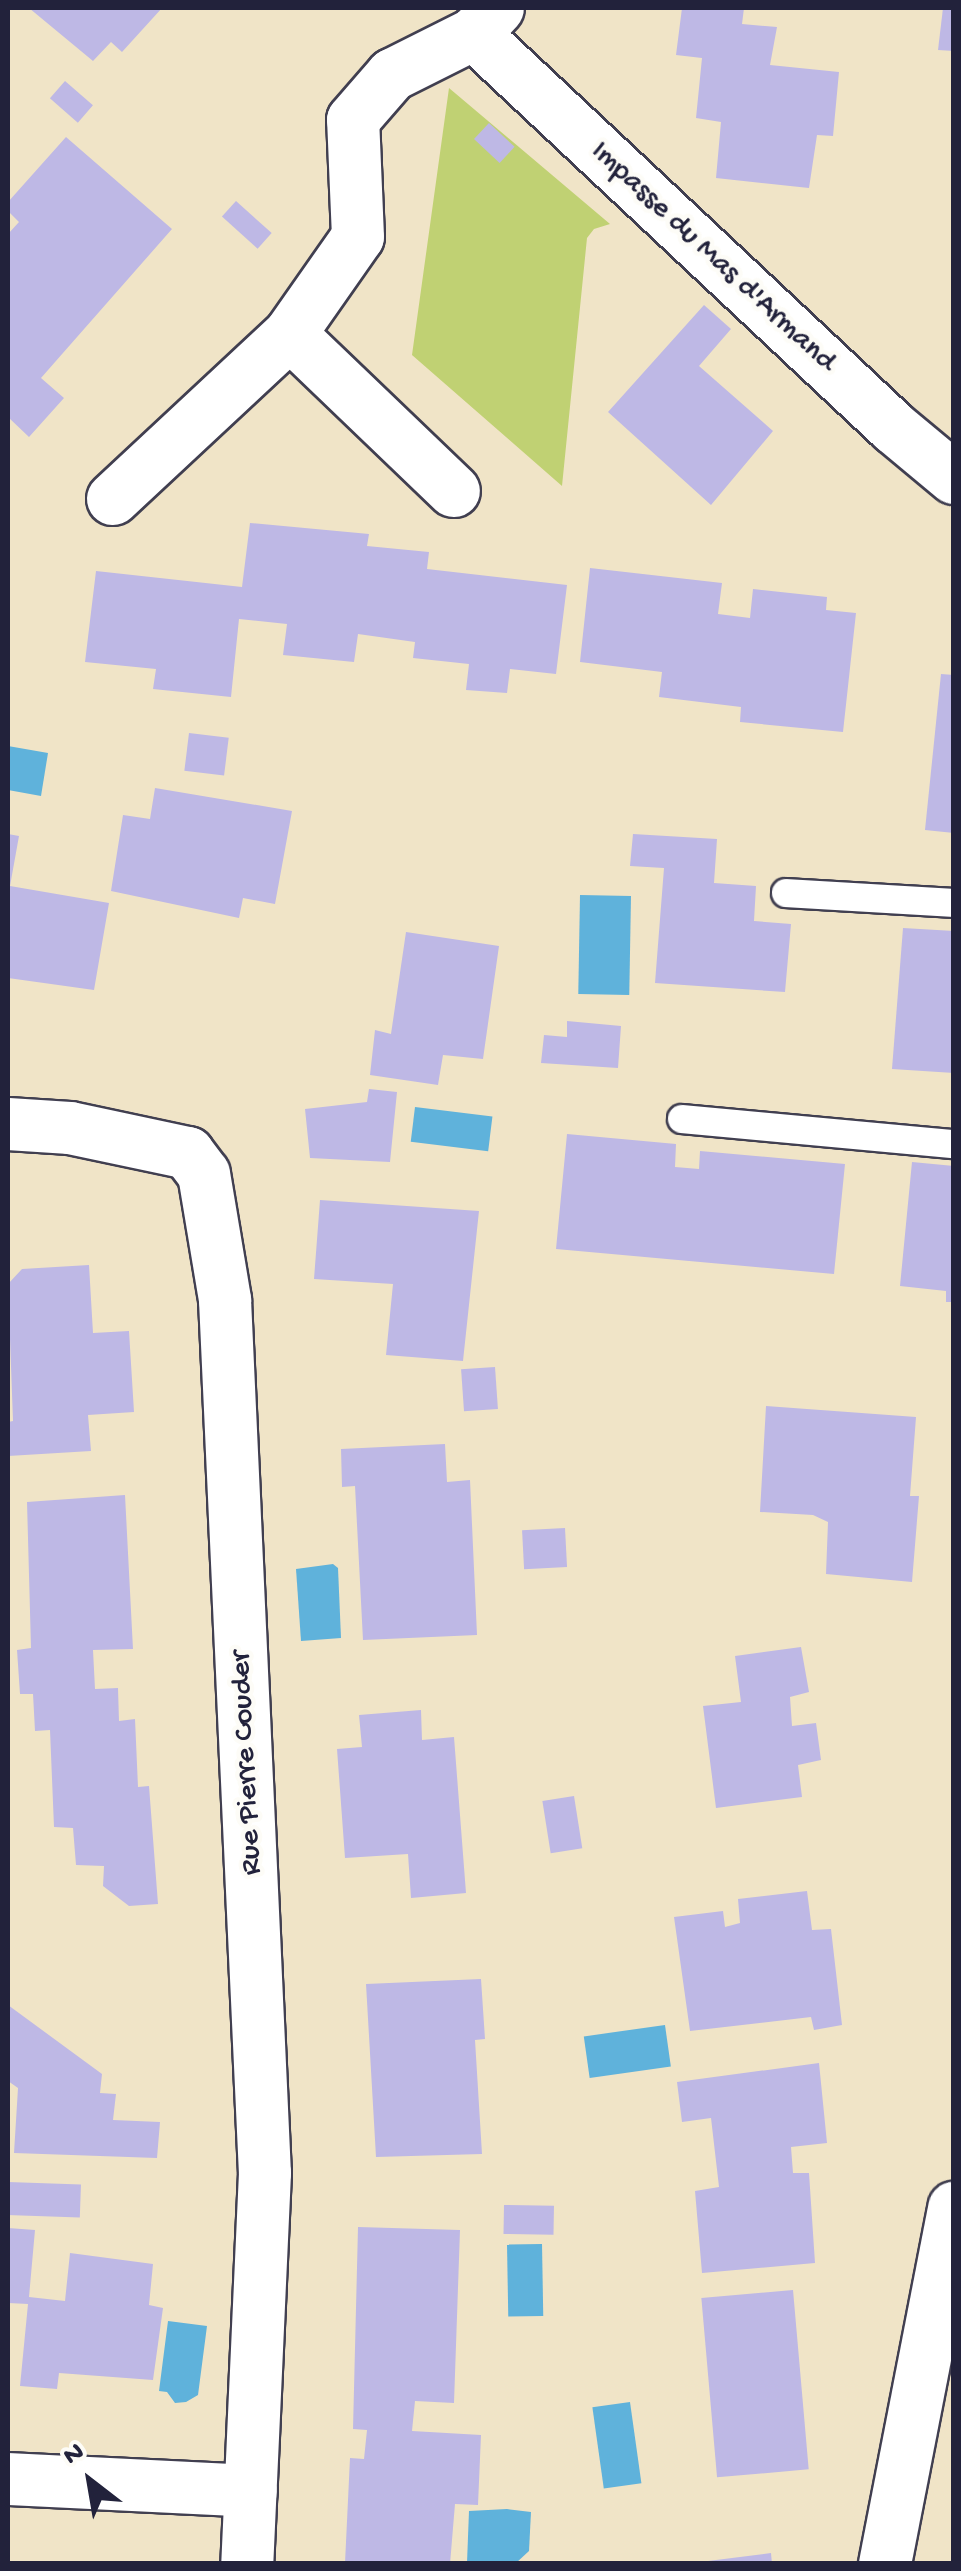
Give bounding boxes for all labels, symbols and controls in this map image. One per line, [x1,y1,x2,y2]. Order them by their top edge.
street label: Impasse du Mas d'Armand [582,135,842,381]
street label: Rue Pierre Couder [224,1650,272,1876]
north arrow [40,2431,140,2531]
text: N [58,2436,91,2474]

